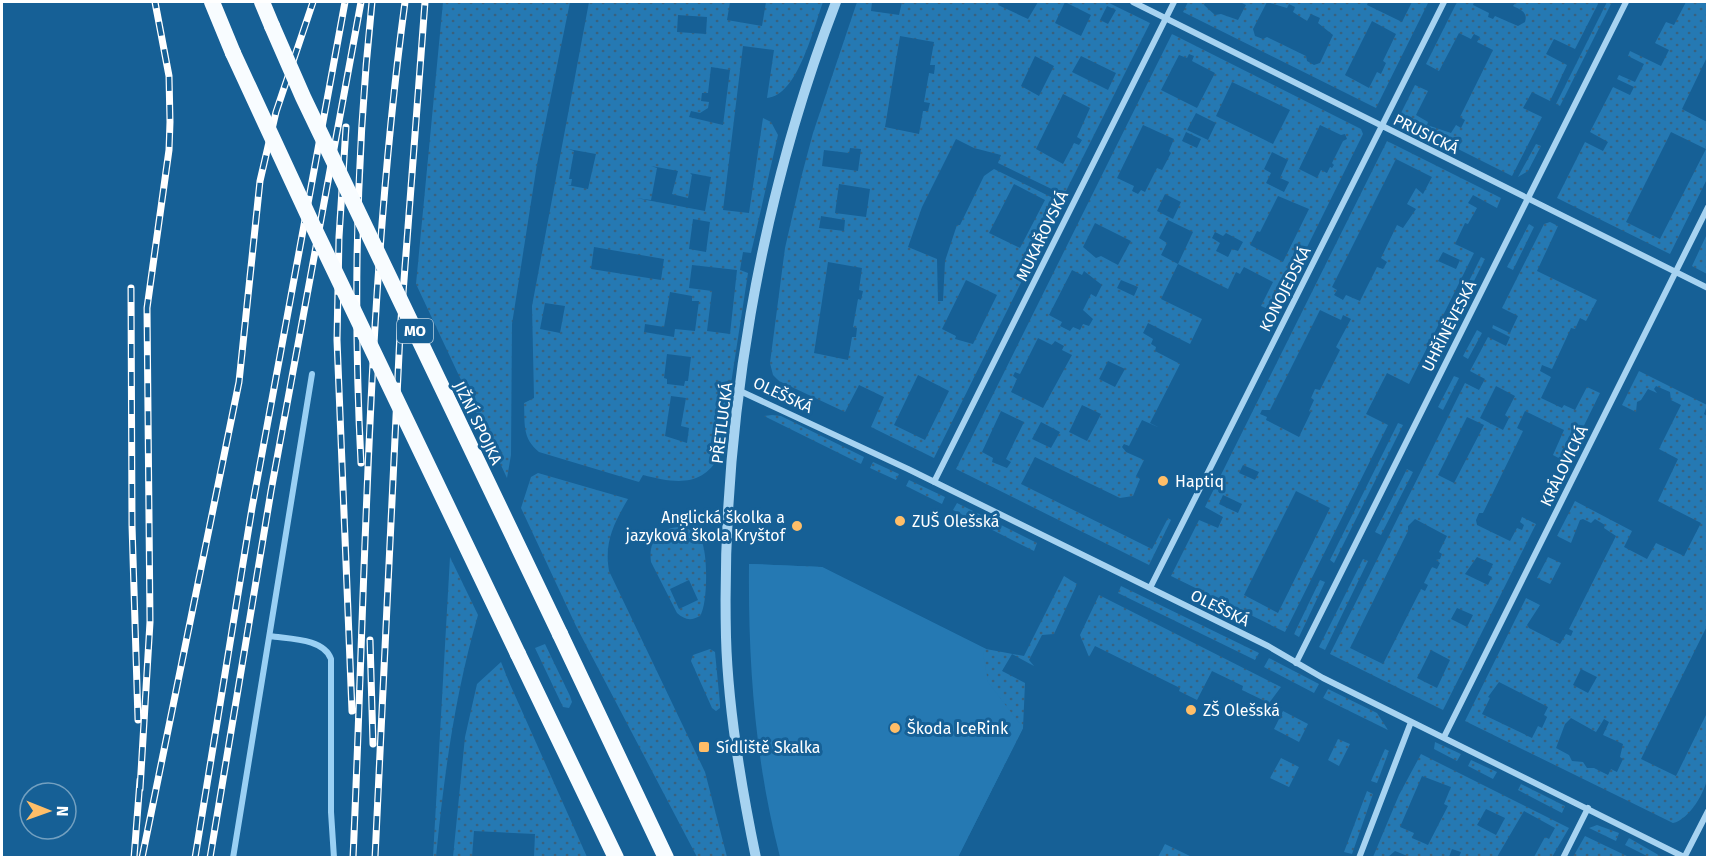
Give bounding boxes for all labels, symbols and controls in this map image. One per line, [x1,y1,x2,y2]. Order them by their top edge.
street label: PRUSICKÁ [1390,109,1463,158]
street label: MUKAŘOVSKÁ [1011,187,1072,284]
street label: KONOJEDSKÁ [1254,242,1315,335]
street label: UHŘÍNĚVESKÁ [1417,276,1481,375]
road number: MO [397,319,433,343]
street label: OLEŠSKÁ [750,372,817,417]
street label: JIŽNÍ SPOJKA [450,378,508,468]
street label: PŘETLUCKÁ [707,380,736,465]
street label: KRÁLOVICKÁ [1535,421,1592,510]
place label: Haptiq [1175,472,1224,491]
marker: Haptiq [1156,474,1170,488]
place label: Anglická školka a jazyková škola Kryštof [625,508,787,545]
place label: ZUŠ Olešská [912,511,999,531]
marker: ZUŠ Olešská [893,514,907,528]
marker: Anglická školka a jazyková škola Kryštof [790,519,804,533]
street label: OLEŠSKÁ [1187,585,1254,631]
place label: ZŠ Olešská [1203,700,1280,720]
marker: ZŠ Olešská [1184,703,1198,717]
place label: Škoda IceRink [907,718,1009,738]
marker: Škoda IceRink [888,721,902,735]
place label: Sídliště Skalka [716,738,821,757]
marker: Sídliště Skalka [697,740,711,754]
north arrow [18,781,78,841]
text: N [53,806,72,817]

